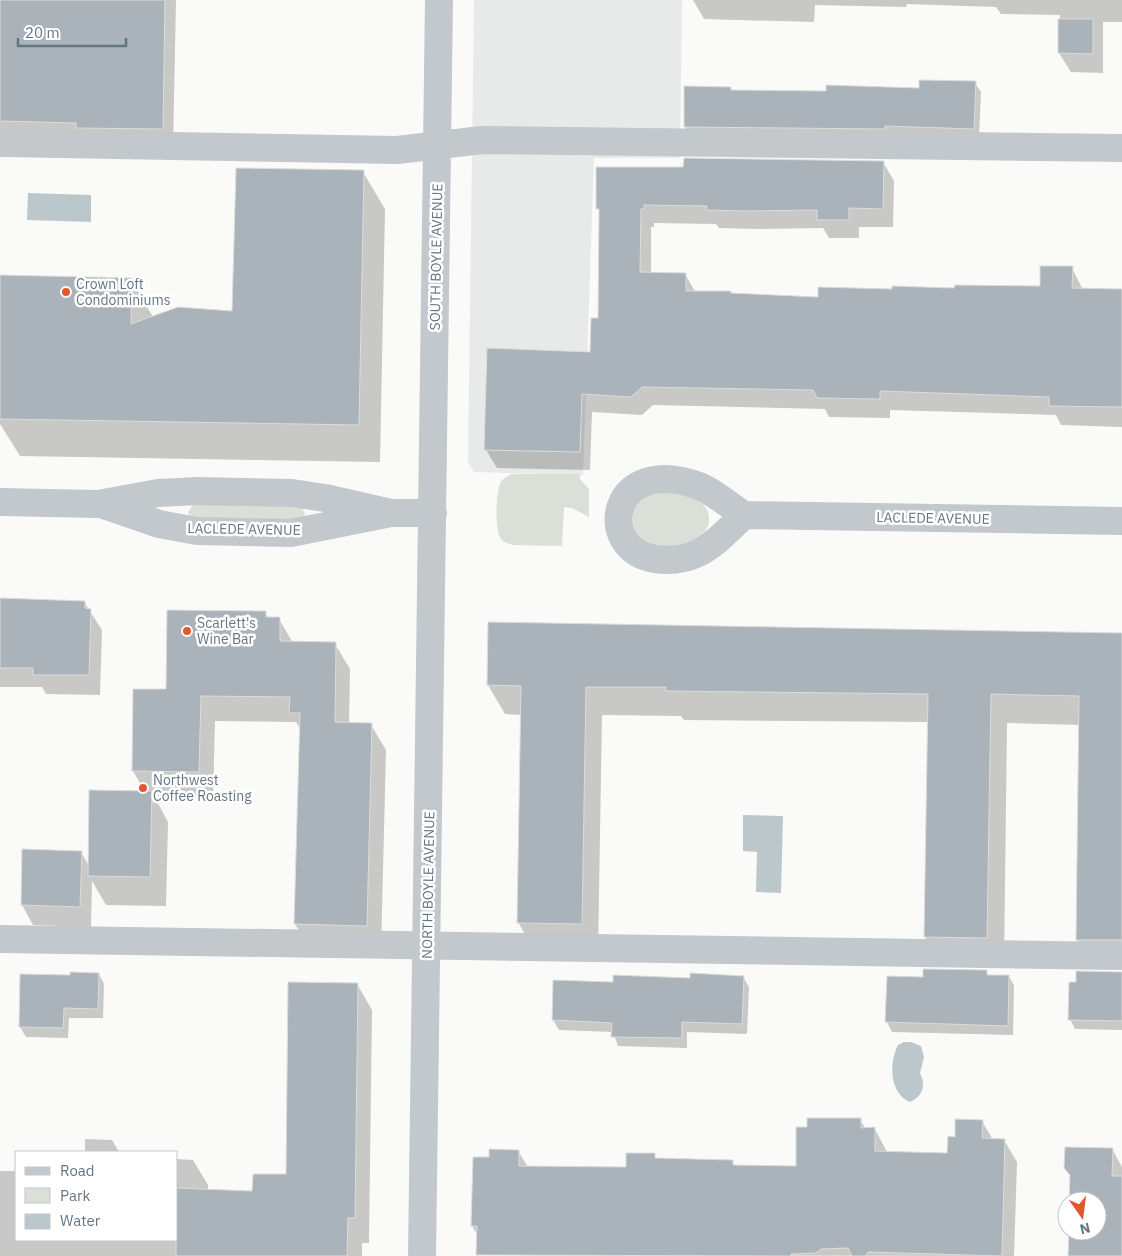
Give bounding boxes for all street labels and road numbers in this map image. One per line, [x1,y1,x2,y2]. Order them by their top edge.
street label: SOUTH BOYLE AVENUE [426,183,446,331]
street label: LACLEDE AVENUE [876,508,990,528]
street label: LACLEDE AVENUE [187,519,301,539]
street label: NORTH BOYLE AVENUE [418,811,438,959]

